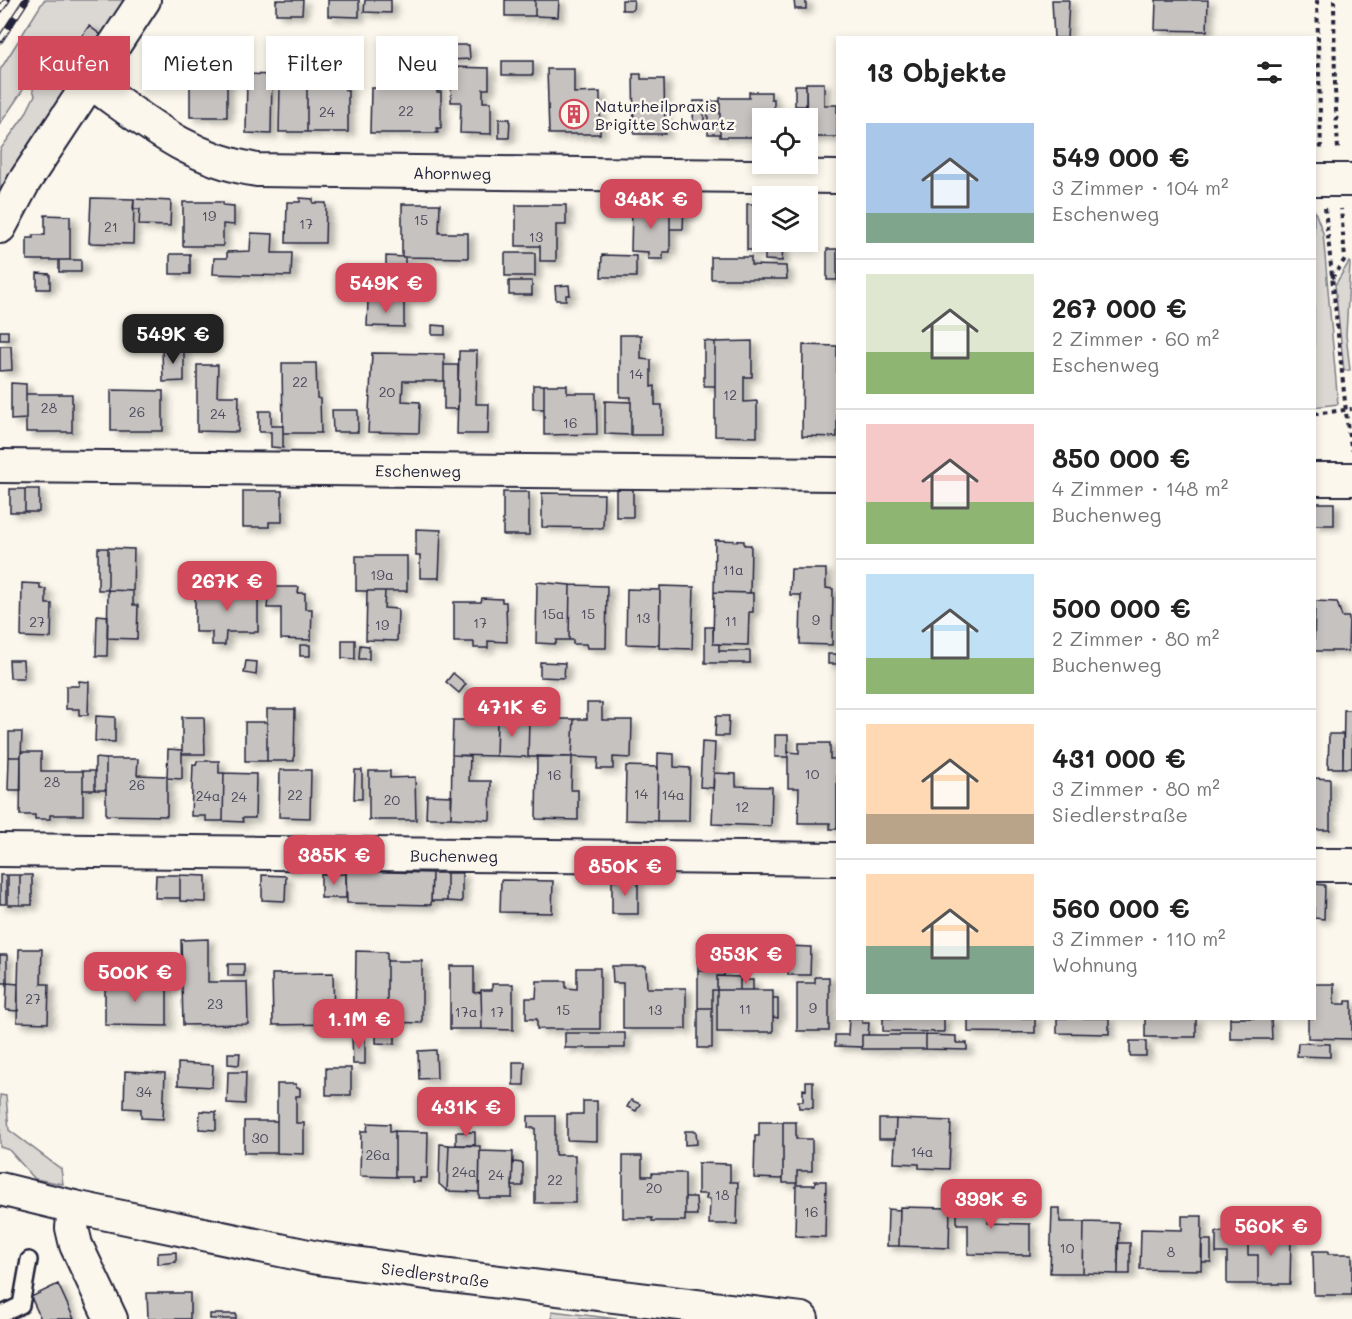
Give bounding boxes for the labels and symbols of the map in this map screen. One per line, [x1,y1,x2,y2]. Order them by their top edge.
place label: Naturheilpraxis Brigitte Schwartz [595,95,735,134]
building icon: Naturheilpraxis Brigitte Schwartz [558,98,590,130]
house number: 22 [398,101,414,120]
house number: 24 [319,102,336,121]
street label: Ahornweg [413,161,491,183]
pin: 348K € [602,179,700,230]
house number: 19 [202,206,216,225]
house number: 15 [414,210,428,229]
house number: 17 [299,214,313,233]
house number: 21 [104,217,118,236]
house number: 13 [529,227,543,246]
pin: 549K € [337,263,435,314]
pin: 549K € [124,314,222,365]
house number: 14 [629,364,644,383]
house number: 22 [292,372,308,391]
house number: 20 [379,382,396,401]
house number: 12 [723,385,737,404]
house number: 28 [41,398,57,417]
house number: 26 [129,402,145,421]
house number: 24 [210,404,227,423]
house number: 16 [563,413,577,432]
street label: Eschenweg [375,459,461,481]
house number: 11a [722,560,744,579]
pin: 267K € [178,561,276,612]
house number: 19a [370,565,394,584]
house number: 15a [541,604,565,623]
house number: 15 [581,604,595,623]
house number: 13 [636,608,650,627]
house number: 9 [812,610,820,629]
house number: 11 [725,611,737,630]
house number: 27 [29,612,45,631]
house number: 17 [473,613,487,632]
house number: 19 [375,615,389,634]
pin: 471K € [463,687,561,738]
house number: 10 [805,764,820,783]
house number: 16 [547,765,561,784]
house number: 28 [44,772,60,791]
house number: 26 [129,775,145,794]
house number: 14 [634,784,649,803]
house number: 22 [287,785,303,804]
house number: 14a [661,785,685,804]
house number: 24a [196,786,220,805]
house number: 24 [231,787,248,806]
house number: 20 [384,790,401,809]
house number: 12 [735,797,749,816]
pin: 385K € [285,835,383,886]
street label: Buchenweg [410,844,498,866]
pin: 850K € [576,846,674,897]
pin: 353K € [697,934,795,985]
pin: 500K € [86,952,184,1003]
house number: 27 [25,989,41,1008]
house number: 23 [207,994,223,1013]
house number: 9 [809,998,817,1017]
pin: 1.1M € [310,999,408,1050]
house number: 11 [739,999,751,1018]
house number: 15 [556,1000,570,1019]
house number: 13 [648,1000,662,1019]
house number: 17a [455,1002,477,1021]
house number: 17 [490,1002,504,1021]
house number: 34 [136,1082,153,1101]
pin: 431K € [417,1087,515,1138]
house number: 30 [252,1128,269,1147]
house number: 14a [910,1142,934,1161]
house number: 26a [366,1145,390,1164]
house number: 24a [452,1162,476,1181]
house number: 24 [488,1165,505,1184]
house number: 22 [547,1170,563,1189]
house number: 20 [646,1178,663,1197]
pin: 399K € [942,1179,1040,1230]
house number: 18 [715,1185,729,1204]
house number: 16 [804,1202,818,1221]
pin: 560K € [1222,1206,1320,1257]
house number: 10 [1060,1238,1075,1257]
house number: 8 [1167,1242,1175,1261]
street label: Siedlerstraße [380,1256,491,1291]

